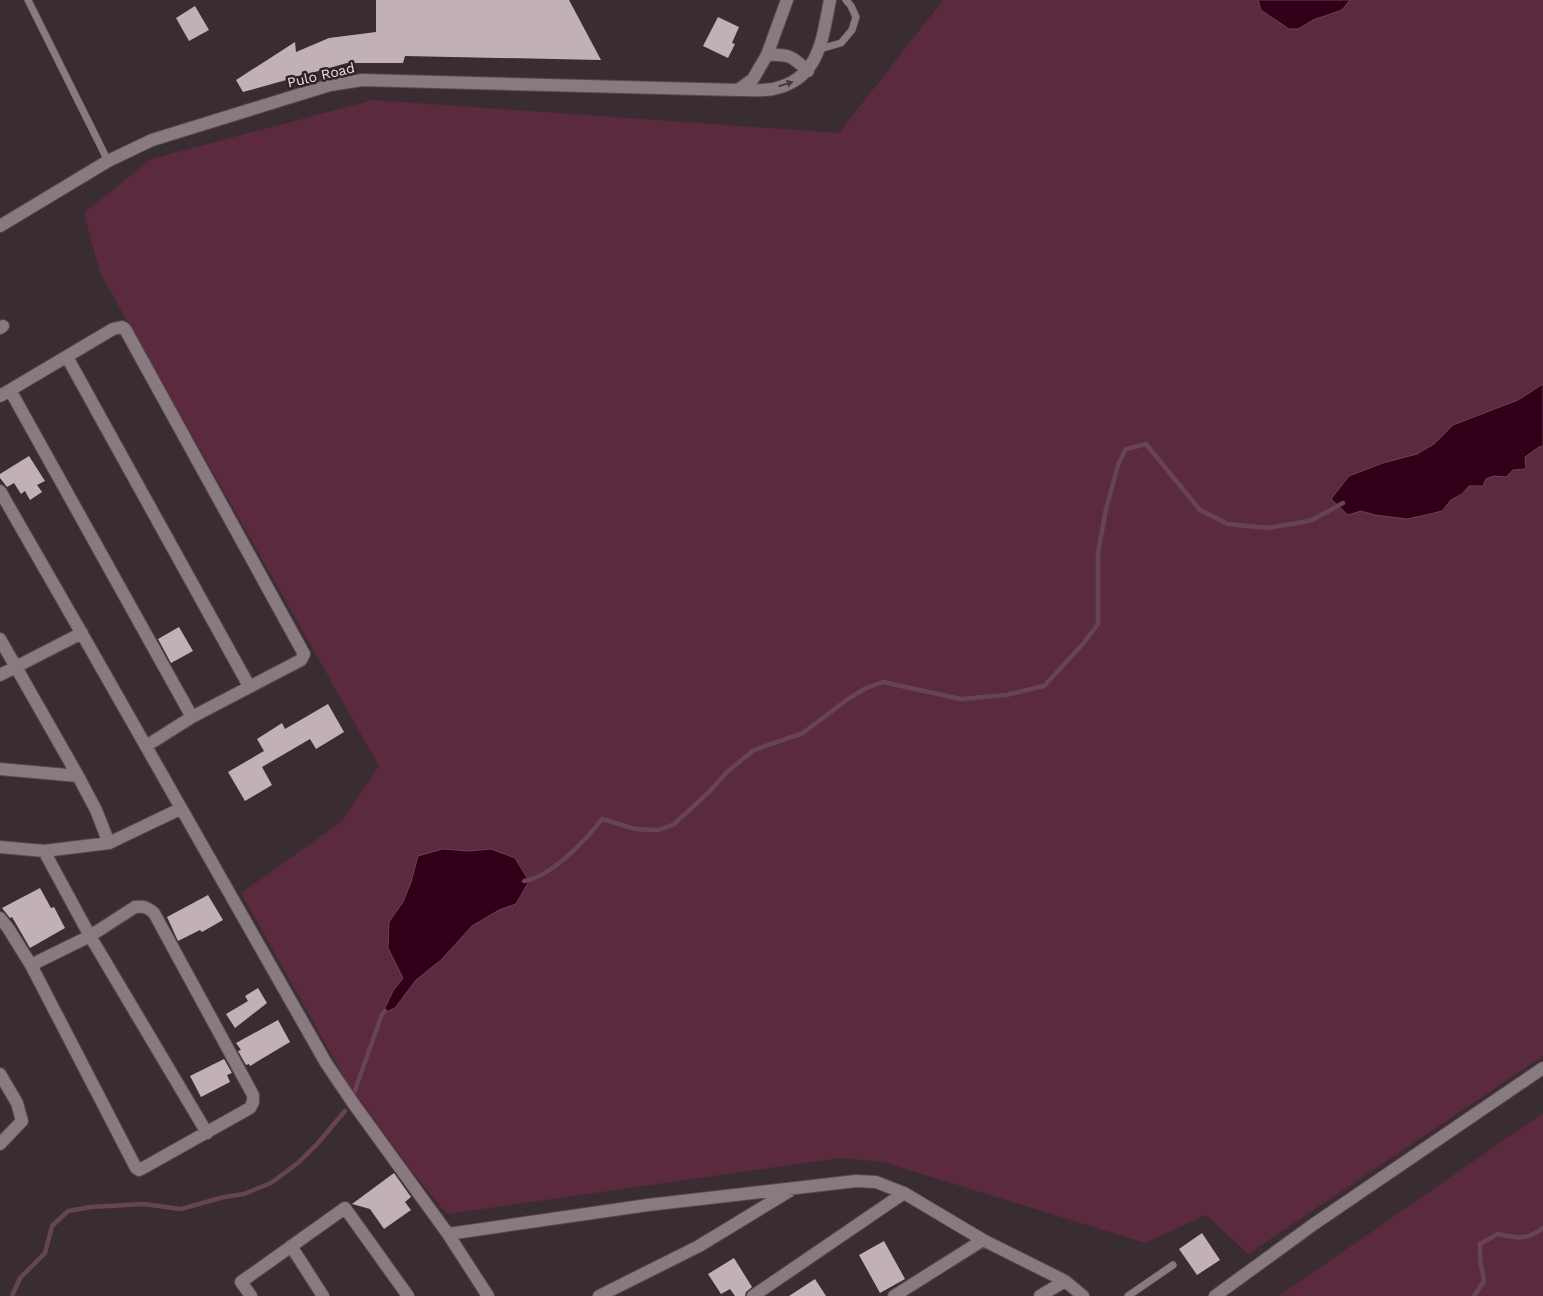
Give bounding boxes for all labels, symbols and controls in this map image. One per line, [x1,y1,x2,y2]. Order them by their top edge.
street label: Pulo Road [286,59,356,91]
one-way arrow [779,80,794,88]

